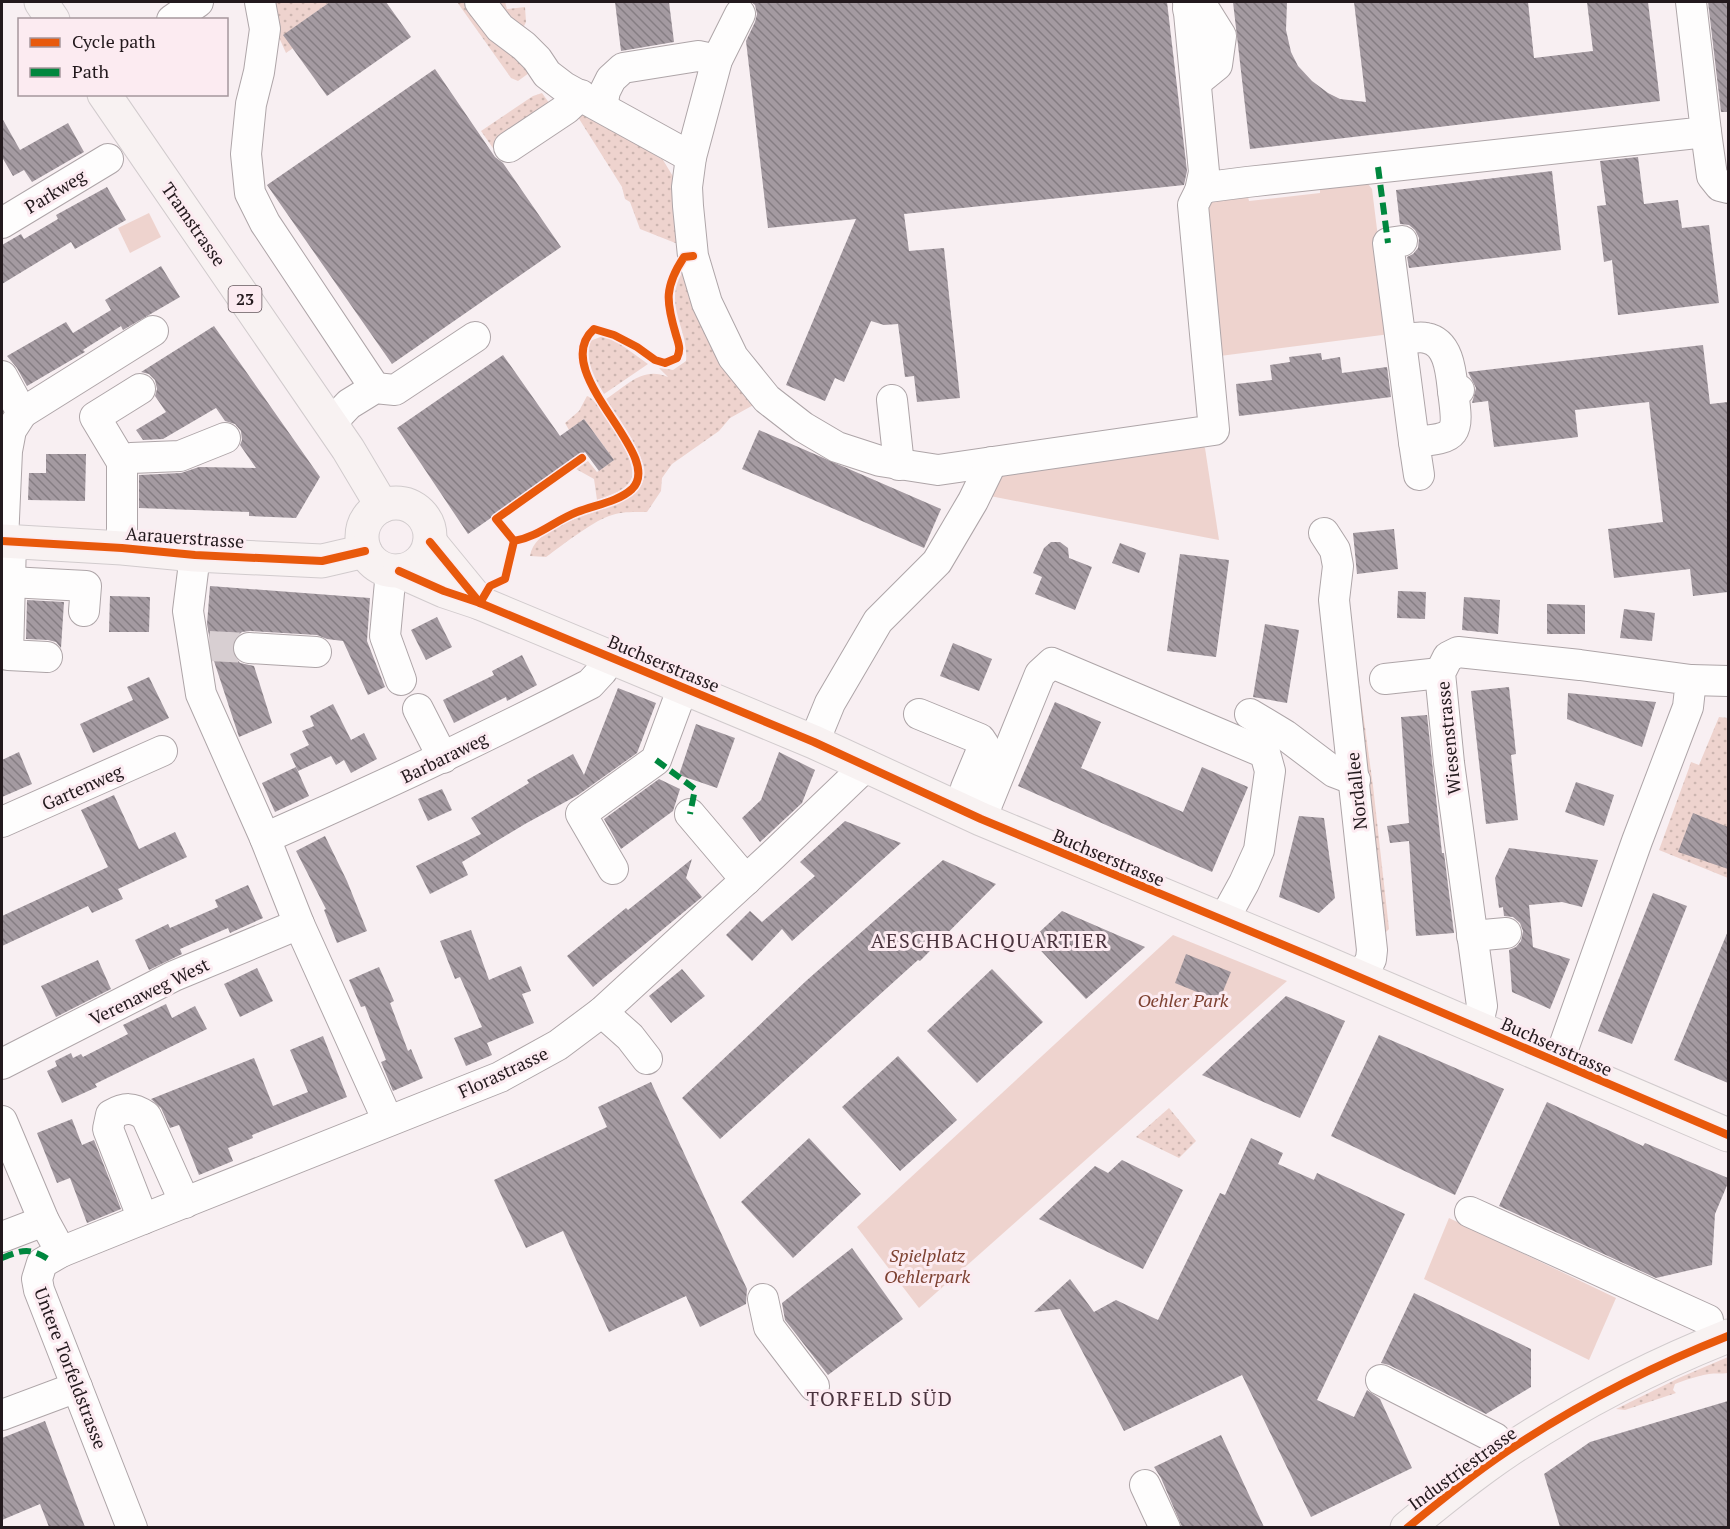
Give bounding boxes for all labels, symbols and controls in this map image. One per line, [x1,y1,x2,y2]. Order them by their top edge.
legend [18,18,228,96]
text: Cycle path [72,29,156,53]
text: Path [72,59,109,83]
street label: Parkweg [20,163,91,219]
street label: Tramstrasse [156,177,232,271]
road number: 23 [228,286,262,312]
street label: Aarauerstrasse [125,521,245,553]
street label: Buchserstrasse [604,629,724,697]
street label: Wiesenstrasse [1430,680,1466,796]
street label: Barbaraweg [397,726,492,788]
street label: Nordallee [1340,751,1372,831]
street label: Gartenweg [38,758,127,815]
street label: Buchserstrasse [1049,823,1169,891]
district label: AESCHBACHQUARTIER [871,927,1109,954]
street label: Verenaweg West [85,951,213,1030]
park label: Oehler Park [1137,988,1229,1012]
street label: Buchserstrasse [1498,1011,1616,1081]
street label: Florastrasse [454,1041,552,1103]
park label: Spielplatz Oehlerpark [884,1243,970,1288]
street label: Untere Torfeldstrasse [29,1284,113,1452]
district label: TORFELD SÜD [807,1385,953,1412]
street label: Industriestrasse [1403,1421,1521,1515]

